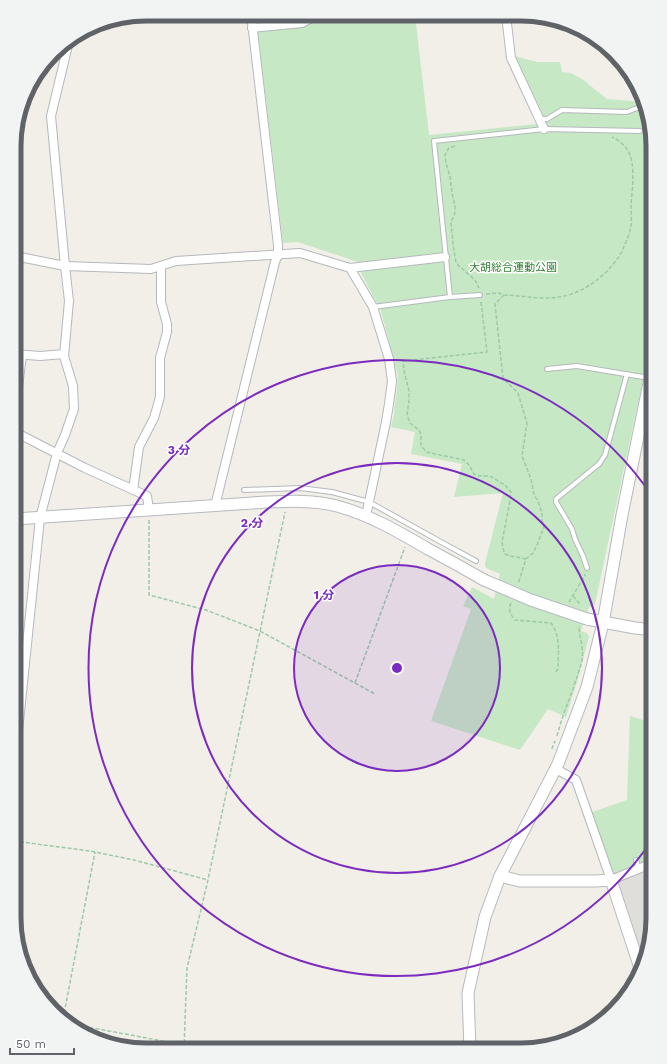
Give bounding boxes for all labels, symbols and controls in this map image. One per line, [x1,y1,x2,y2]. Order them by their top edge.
park label: 大胡総合運動公園 [469,261,557,274]
text: 3 分 [168,443,190,457]
text: 2 分 [241,516,263,530]
text: 1 分 [314,588,334,602]
centre of rings [390,661,404,675]
scale bar [10,1030,74,1056]
text: 50 m [16,1037,46,1051]

